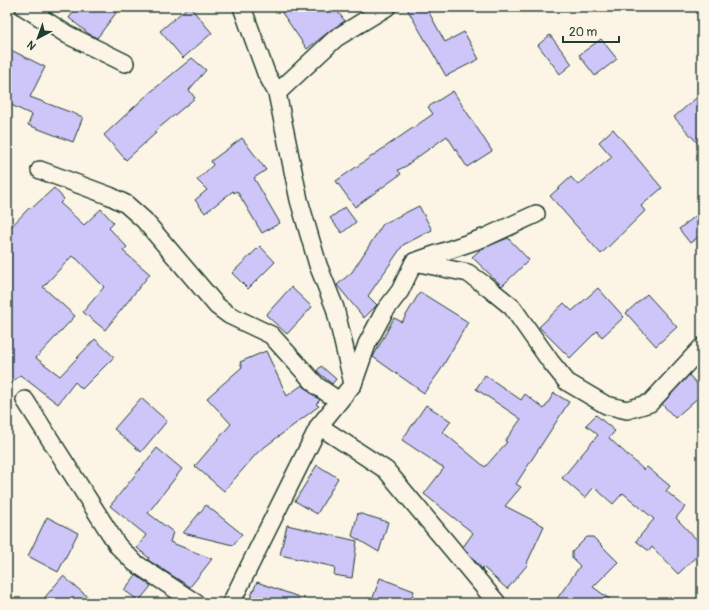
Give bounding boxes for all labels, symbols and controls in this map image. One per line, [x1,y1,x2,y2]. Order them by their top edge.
north arrow [18,18,58,58]
scale bar [563,18,619,44]
text: 20 m [569,25,598,40]
text: N [24,37,39,53]

